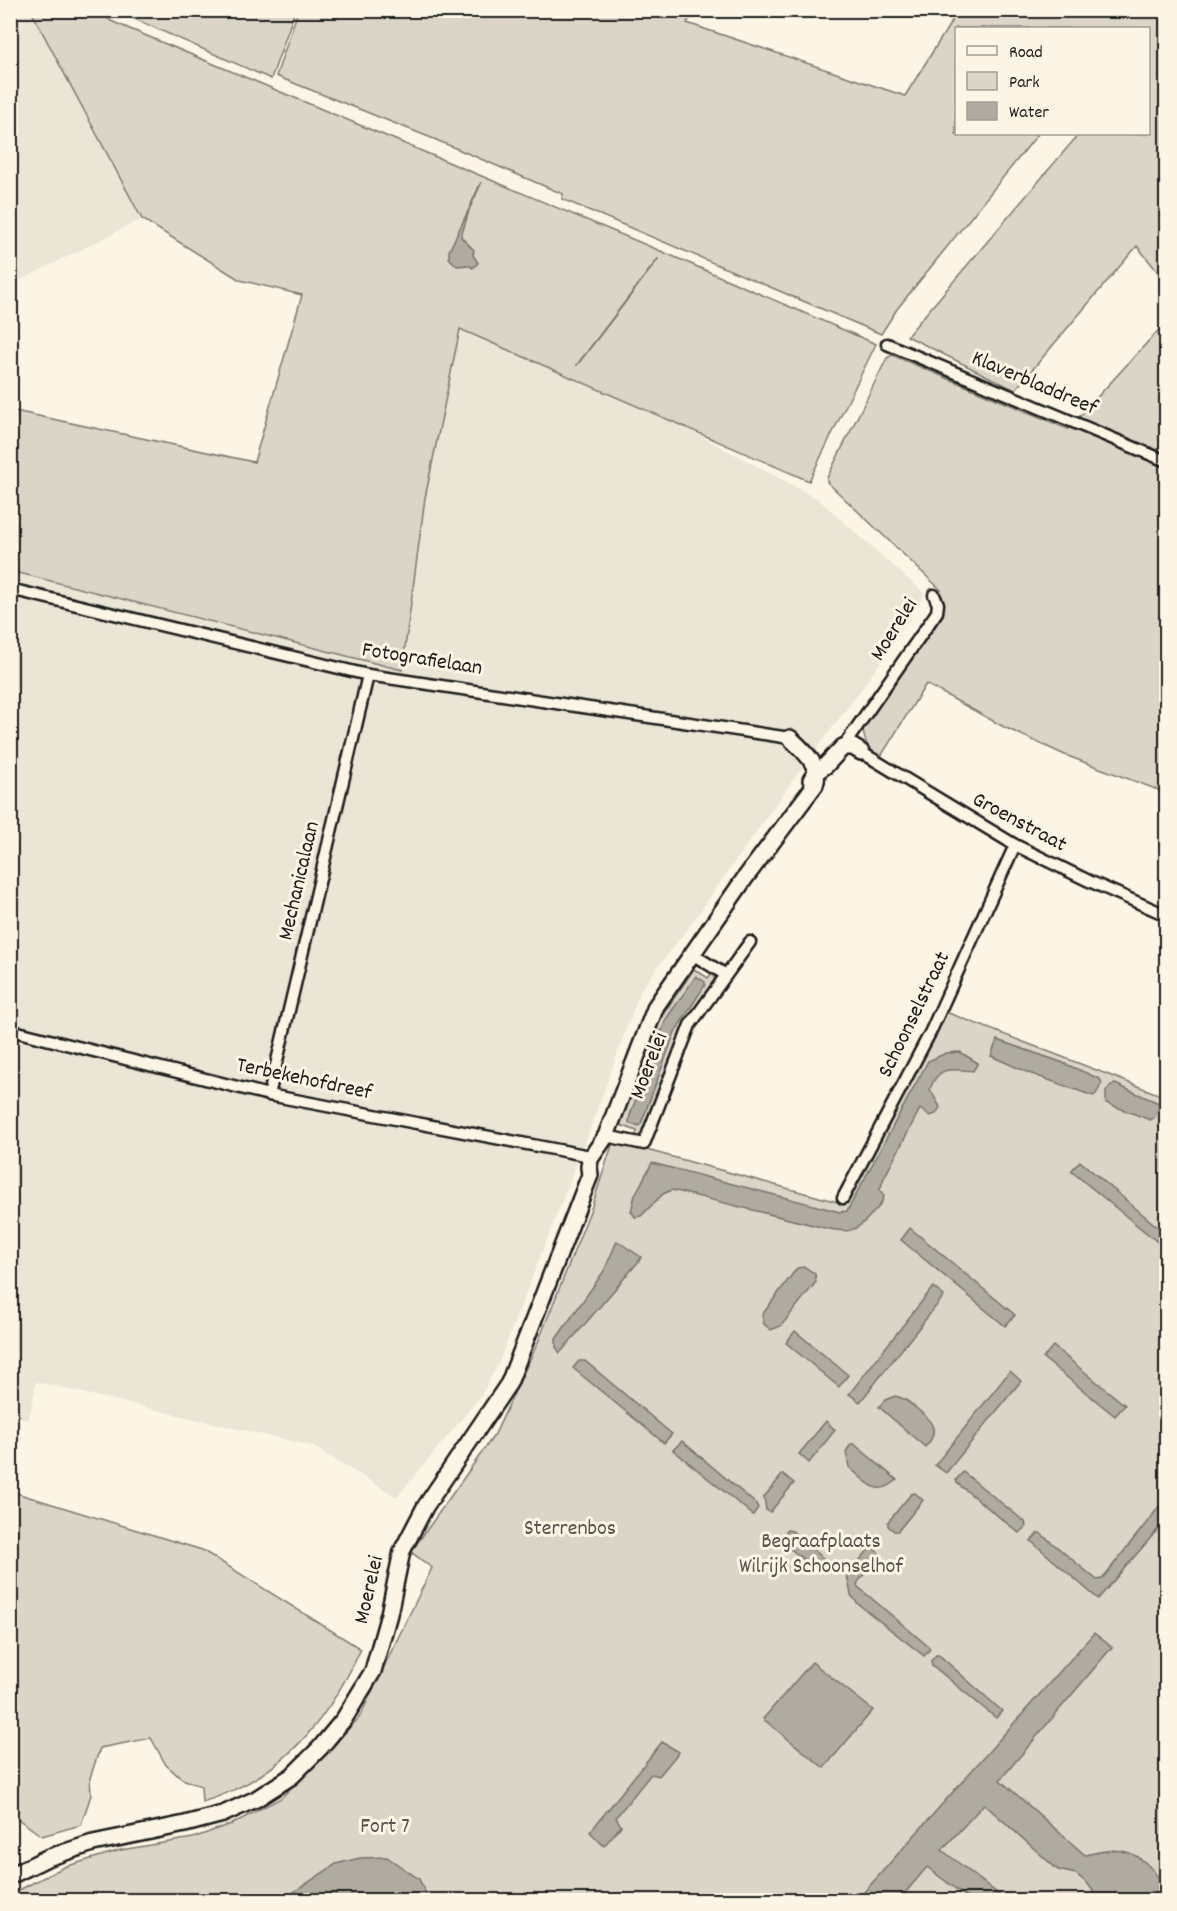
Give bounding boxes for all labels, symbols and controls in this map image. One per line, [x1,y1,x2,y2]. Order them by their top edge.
legend [955,27,1150,135]
text: Road [1009,41,1043,66]
text: Park [1009,71,1040,96]
text: Water [1009,101,1049,126]
street label: Klaverbladdreef [966,344,1103,425]
street label: Moerelei [864,592,926,668]
street label: Fotografielaan [360,635,484,685]
street label: Groenstraat [966,785,1072,861]
street label: Mechanicalaan [271,818,329,944]
street label: Schoonselstraat [871,947,959,1083]
street label: Moerelei [623,1028,677,1104]
street label: Terbekehofdreef [233,1051,376,1110]
park label: Sterrenbos [524,1514,616,1545]
park label: Begraafplaats Wilrijk Schoonselhof [739,1527,904,1583]
street label: Moerelei [347,1553,393,1627]
park label: Fort 7 [360,1812,410,1843]

